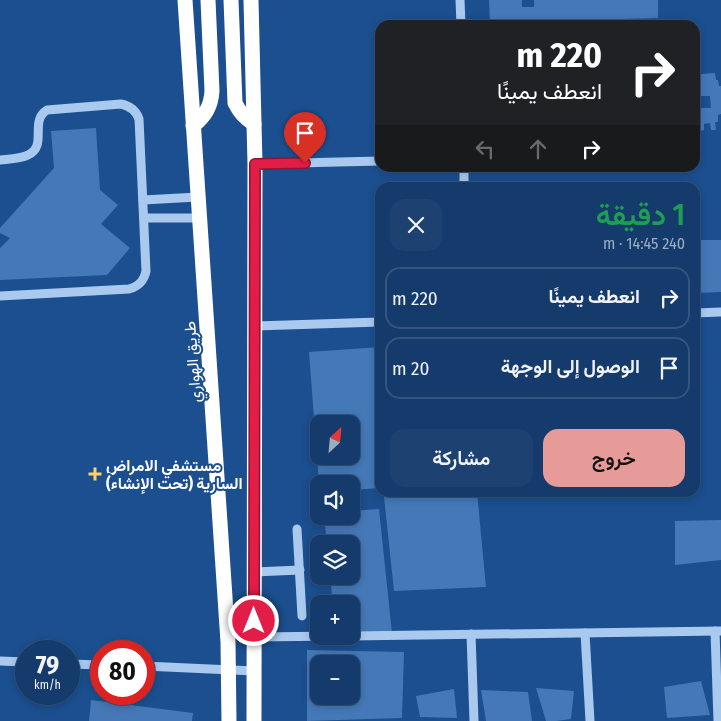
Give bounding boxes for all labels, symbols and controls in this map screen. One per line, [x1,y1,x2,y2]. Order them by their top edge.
text: 220 m [516,34,602,76]
icon: right [620,40,685,105]
text: انعطف يمينًا [497,78,602,105]
pin [284,112,326,163]
icon: arrive [291,119,319,147]
icon: left [471,135,499,163]
icon: ahead [524,135,552,163]
icon: right [577,135,605,163]
text: 1 دقيقة [596,197,685,233]
button: close [390,199,442,251]
text: 240 m · 14:45 [603,234,685,253]
icon: right [655,284,683,312]
text: انعطف يمينًا [548,285,640,308]
text: 220 m [392,287,438,310]
street label: طريق الهواري [180,320,209,403]
icon: arrive [655,354,683,382]
text: الوصول إلى الوجهة [501,355,640,378]
text: 20 m [392,357,429,380]
north arrow [310,415,360,465]
map controls [310,415,360,705]
button: مشاركة [390,429,533,487]
button: خروج [543,429,685,487]
place label: مستشفي الامراض السارية (تحت الإنشاء) [106,456,243,494]
marker: مستشفي الامراض السارية (تحت الإنشاء) [88,467,102,481]
button: sound [310,475,360,525]
button: layers [310,535,360,585]
position arrow [227,594,279,646]
button: + [310,595,360,645]
speed limit sign: 80 [90,640,155,705]
text: 79 [36,651,59,681]
button: − [310,655,360,705]
text: km/h [34,678,61,692]

